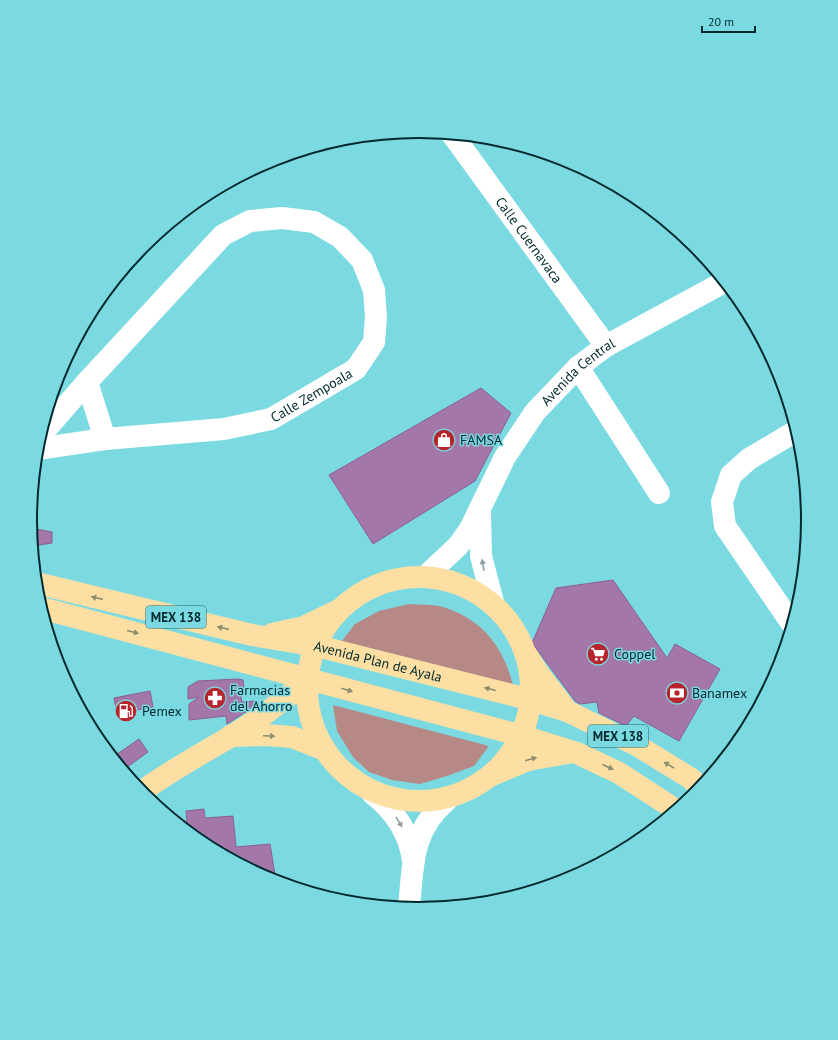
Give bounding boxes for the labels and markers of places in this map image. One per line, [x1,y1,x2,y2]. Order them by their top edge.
shop icon: FAMSA [431,427,457,453]
place label: FAMSA [460,431,503,449]
supermarket icon: Coppel [585,641,611,667]
place label: Coppel [614,645,655,663]
bank icon: Banamex [664,680,690,706]
place label: Farmacias del Ahorro [230,681,292,715]
place label: Banamex [692,684,747,702]
pharmacy icon: Farmacias del Ahorro [202,685,228,711]
fuel station icon: Pemex [113,698,139,724]
place label: Pemex [142,702,182,720]

